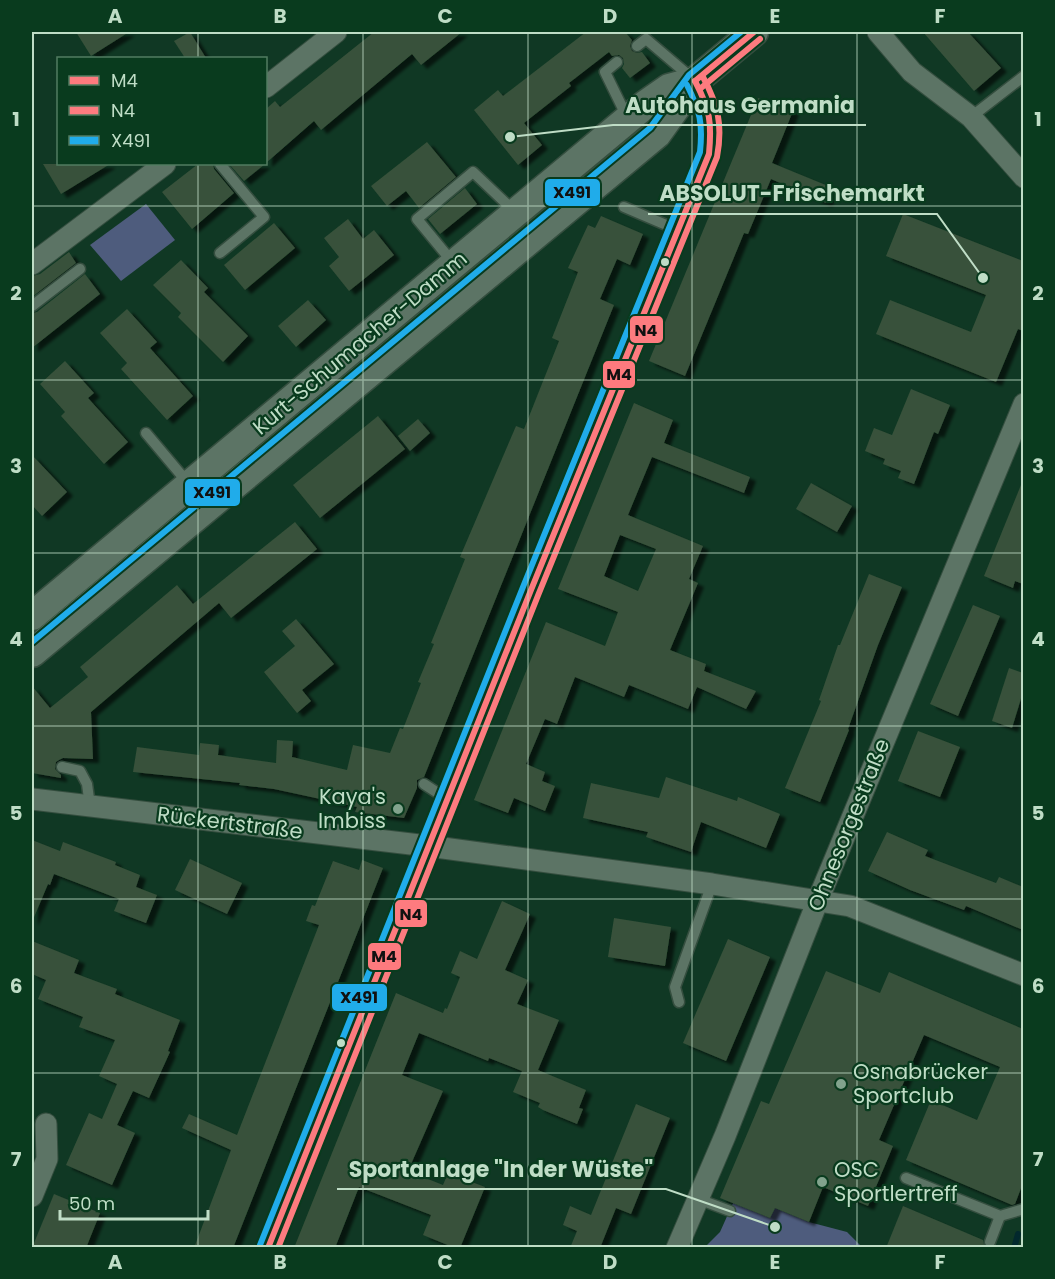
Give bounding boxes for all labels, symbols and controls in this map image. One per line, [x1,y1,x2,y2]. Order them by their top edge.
text: A [108,2,123,30]
text: B [273,2,287,30]
text: C [437,2,453,30]
text: D [603,2,617,30]
text: E [770,2,780,30]
text: F [935,2,946,30]
legend [57,57,267,165]
text: M4 [111,68,138,93]
callout: Autohaus Germania [613,85,866,125]
text: Autohaus Germania [625,90,855,121]
text: N4 [111,98,135,123]
text: 1 [12,105,20,133]
text: 1 [1034,105,1042,133]
text: X491 [111,128,151,153]
callout: ABSOLUT-Frischemarkt [648,174,937,214]
line badge: X491 [544,178,601,207]
text: ABSOLUT-Frischemarkt [659,178,925,209]
text: X491 [553,181,591,204]
street label: Kurt-Schumacher-Damm [246,244,473,441]
unlabelled marker [659,256,671,268]
text: 2 [10,279,22,307]
text: 2 [1032,279,1044,307]
line badge: N4 [629,315,664,344]
text: N4 [635,319,658,342]
line badge: M4 [602,360,636,389]
text: M4 [606,363,632,386]
text: 3 [10,452,22,480]
text: 3 [1032,452,1044,480]
line badge: X491 [184,478,241,507]
text: X491 [193,481,231,504]
text: 4 [9,625,23,653]
text: 4 [1031,625,1045,653]
street label: Ohnesorgestraße [801,734,896,915]
place label: Kaya's Imbiss [318,782,386,835]
text: 5 [10,799,23,827]
street label: Rückertstraße [156,799,304,846]
text: 5 [1032,799,1045,827]
marker: Kaya's Imbiss [391,802,405,816]
line badge: N4 [394,899,428,928]
text: N4 [400,903,423,926]
line badge: M4 [367,942,402,971]
text: M4 [371,945,397,968]
text: 6 [10,972,22,1000]
text: 6 [1032,972,1044,1000]
line badge: X491 [331,983,388,1012]
text: X491 [340,986,378,1009]
unlabelled marker [335,1037,347,1049]
place label: Osnabrücker Sportclub [853,1057,988,1110]
marker: Osnabrücker Sportclub [834,1077,848,1091]
text: 7 [11,1145,22,1173]
text: 7 [1033,1145,1044,1173]
callout: Sportanlage "In der Wüste" [337,1149,666,1189]
text: Sportanlage "In der Wüste" [349,1154,653,1185]
place label: OSC Sportlertreff [834,1155,958,1208]
marker: OSC Sportlertreff [815,1175,829,1189]
scale bar [60,1183,208,1221]
text: 50 m [69,1191,115,1216]
text: A [108,1248,123,1276]
text: B [273,1248,287,1276]
text: C [437,1248,453,1276]
text: D [603,1248,617,1276]
text: E [770,1248,780,1276]
text: F [935,1248,946,1276]

